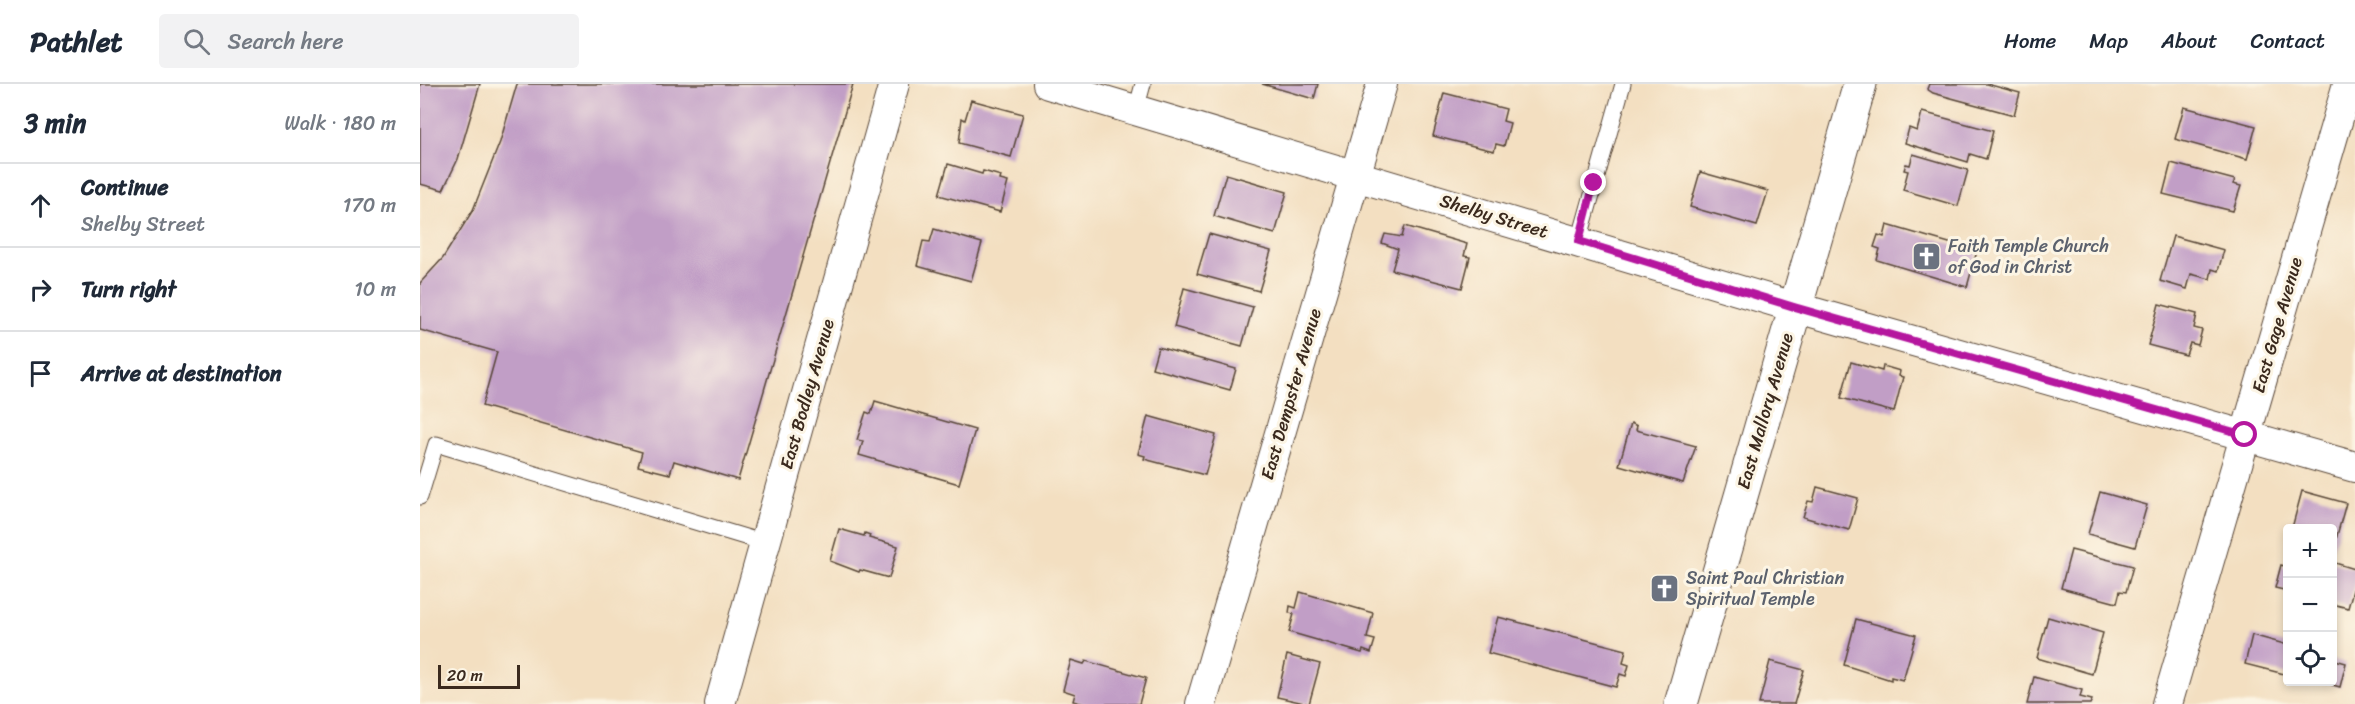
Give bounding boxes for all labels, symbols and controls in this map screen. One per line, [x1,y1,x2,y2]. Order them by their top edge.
search box [159,14,579,68]
text: Pathlet [30,17,123,66]
text: Search here [228,22,343,61]
text: Home [2004,22,2056,60]
text: Map [2089,22,2128,60]
text: About [2161,22,2218,60]
text: Contact [2251,22,2325,60]
icon: search [180,25,213,58]
text: 3 min [24,100,86,146]
text: Walk · 180 m [285,106,396,141]
text: Continue [81,168,169,207]
route end [1580,169,1606,195]
street label: Shelby Street [1436,184,1552,248]
text: 170 m [343,188,396,223]
icon: ahead [24,189,57,222]
text: Shelby Street [81,207,205,242]
place label: Faith Temple Church of God in Christ [1948,230,2109,283]
church icon: Faith Temple Church of God in Christ [1911,240,1943,272]
street label: East Gage Avenue [2242,253,2312,397]
text: Turn right [81,270,176,309]
text: 10 m [354,272,396,307]
icon: right [24,273,57,306]
street label: East Dempster Avenue [1251,304,1331,483]
street label: East Bodley Avenue [770,315,844,473]
street label: East Mallory Avenue [1727,329,1803,493]
text: Arrive at destination [81,354,282,393]
icon: arrive [24,357,57,390]
route start [2231,421,2257,447]
map controls [2283,524,2337,686]
button: + [2283,524,2337,578]
place label: Saint Paul Christian Spiritual Temple [1686,562,1844,615]
church icon: Saint Paul Christian Spiritual Temple [1649,572,1681,604]
button: − [2283,578,2337,632]
button: locate [2283,632,2337,686]
text: 20 m [447,661,483,690]
scale bar [438,662,520,690]

